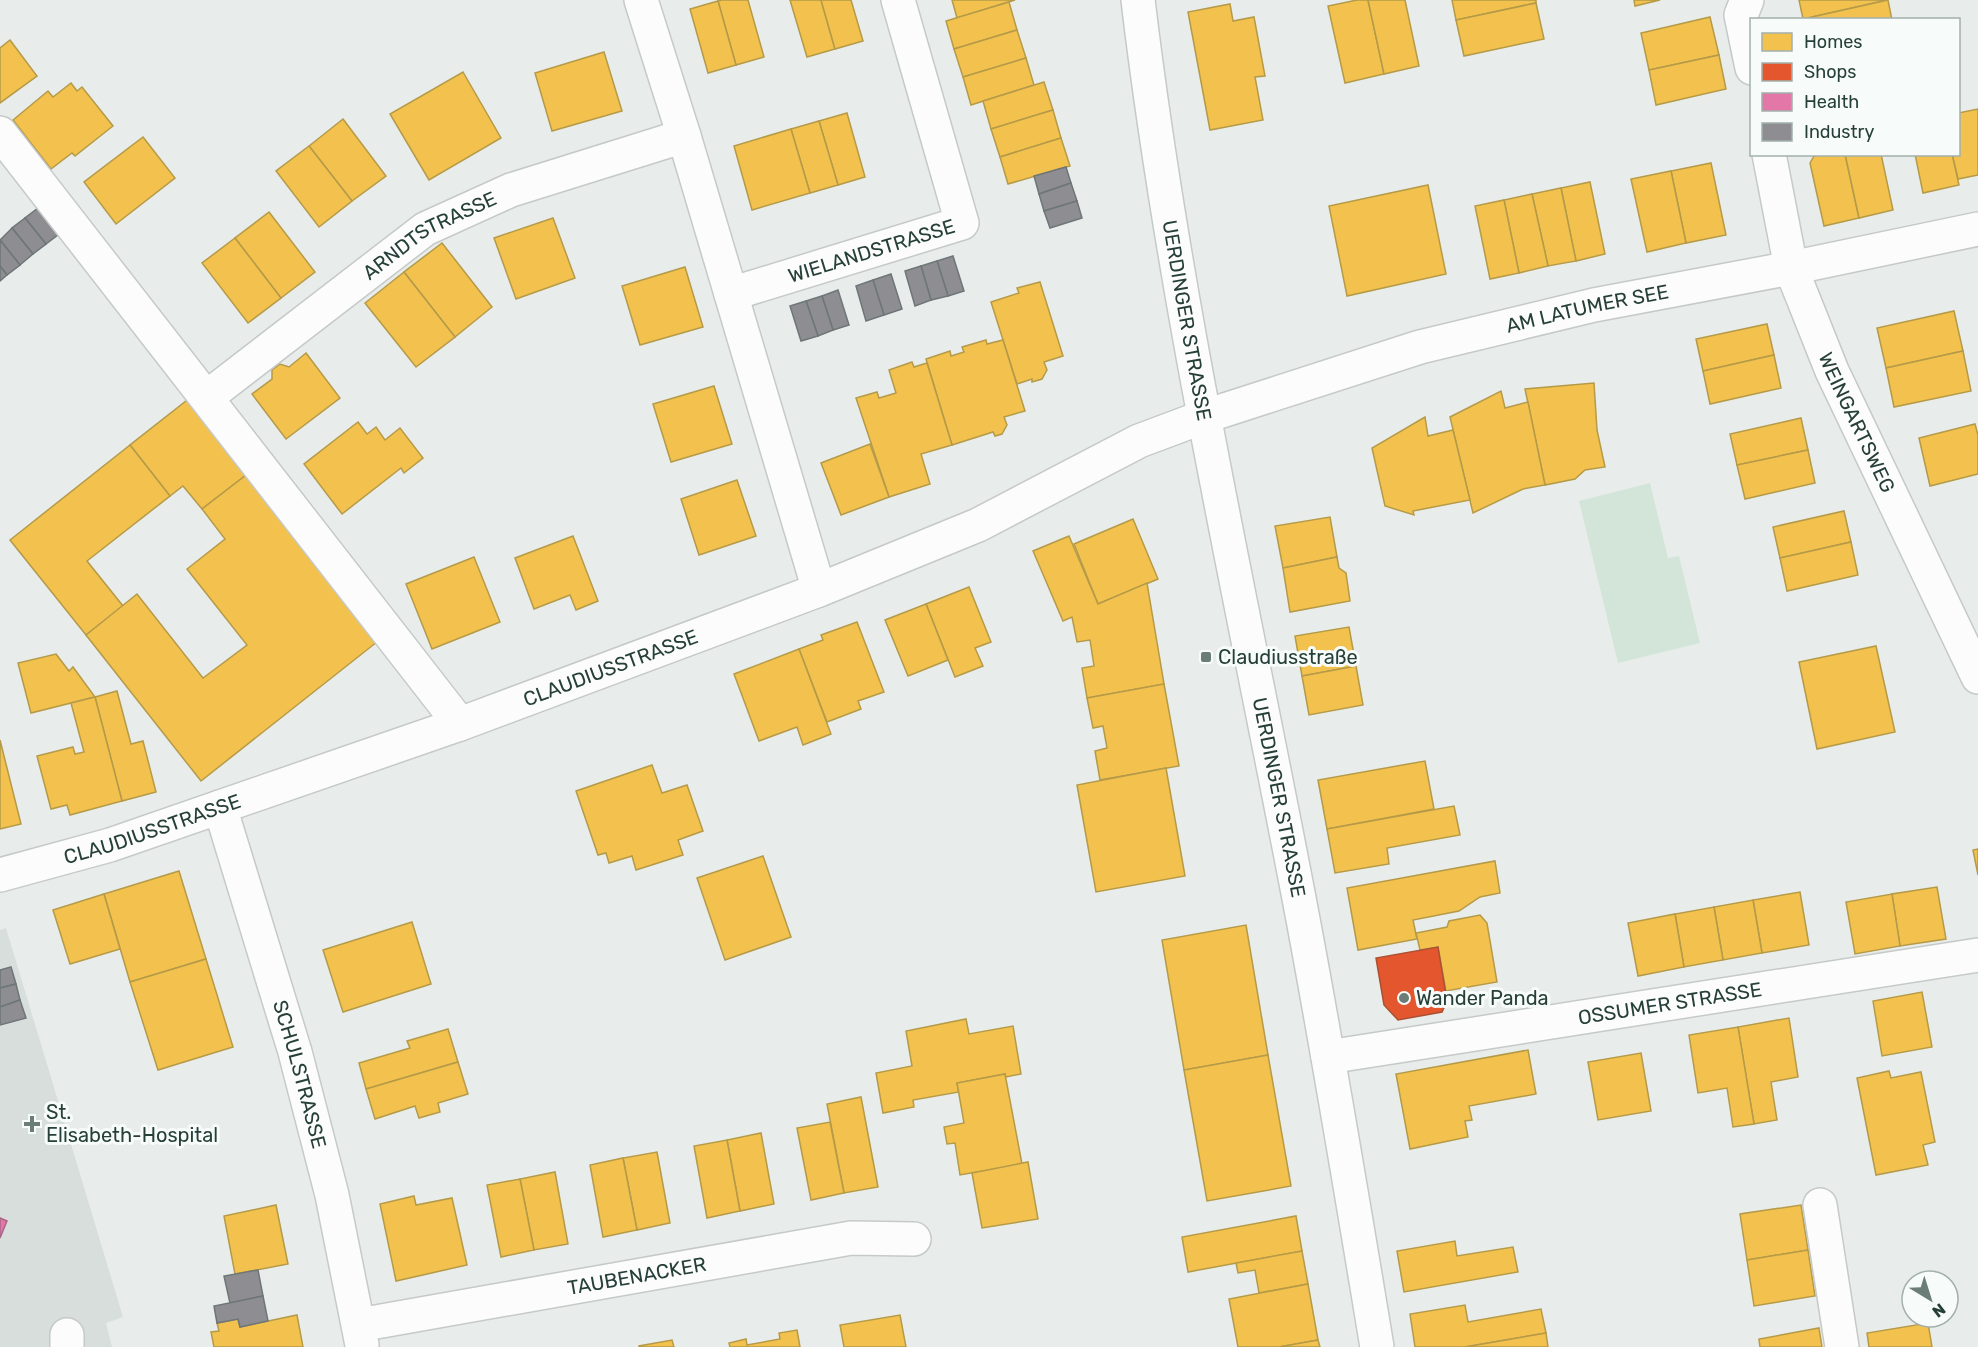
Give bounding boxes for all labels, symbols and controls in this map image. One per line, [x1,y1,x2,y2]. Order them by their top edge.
legend [1750,18,1960,156]
text: Homes [1804,31,1862,53]
text: Shops [1804,61,1856,83]
text: Health [1804,91,1859,113]
text: Industry [1804,121,1874,143]
street label: ARNDTSTRASSE [358,186,500,285]
street label: WIELANDSTRASSE [785,214,958,288]
street label: UERDINGER STRASSE [1158,218,1217,423]
street label: AM LATUMER SEE [1504,279,1671,338]
street label: WEINGARTSWEG [1814,349,1900,497]
street label: CLAUDIUSSTRASSE [520,624,701,711]
place label: Claudiusstraße [1218,645,1358,669]
marker: Claudiusstraße [1199,650,1213,664]
street label: UERDINGER STRASSE [1248,695,1311,899]
street label: CLAUDIUSSTRASSE [61,789,244,869]
street label: OSSUMER STRASSE [1576,977,1763,1030]
place label: Wander Panda [1416,986,1549,1010]
marker: Wander Panda [1397,991,1411,1005]
street label: SCHULSTRASSE [268,997,331,1151]
place label: St. Elisabeth-Hospital [46,1100,218,1147]
marker: St. Elisabeth-Hospital [23,1115,41,1133]
street label: TAUBENACKER [565,1252,708,1300]
north arrow [1900,1269,1960,1329]
text: N [1929,1299,1949,1321]

